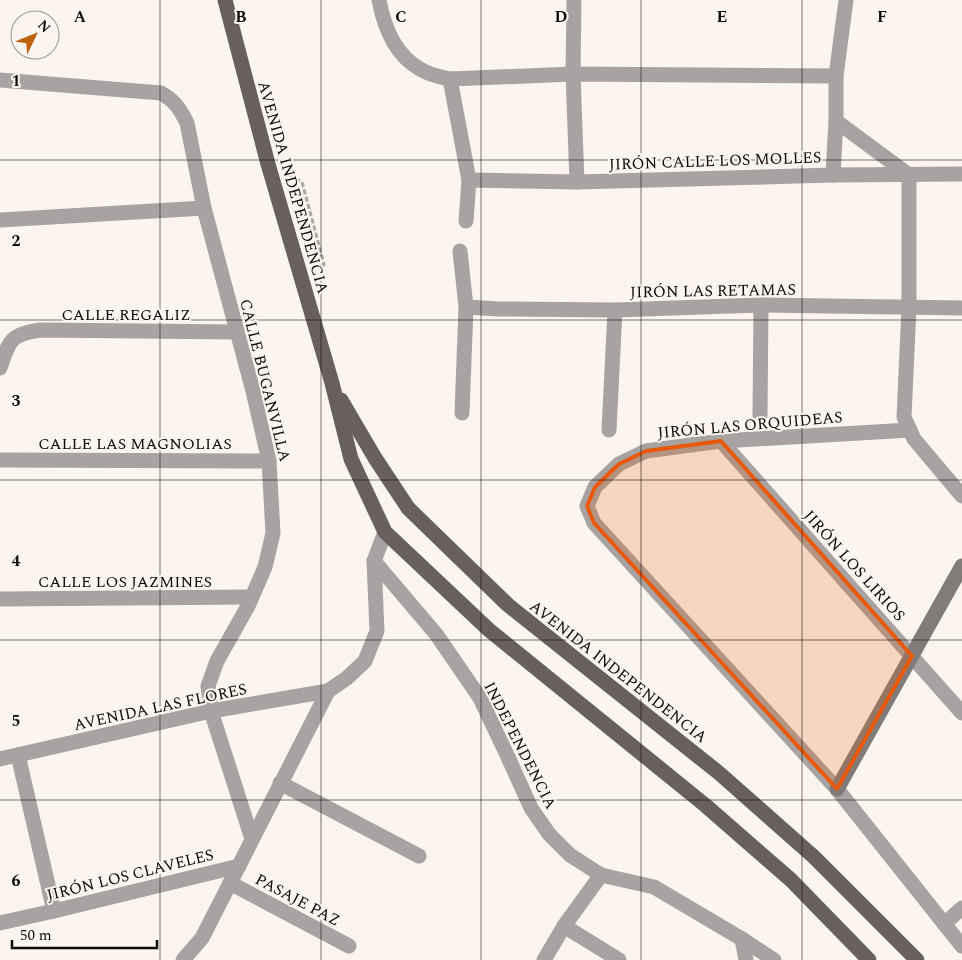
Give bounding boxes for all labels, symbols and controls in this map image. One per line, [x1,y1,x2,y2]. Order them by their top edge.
text: A [74,5,87,29]
text: B [235,5,247,29]
text: C [395,5,407,29]
text: D [555,5,568,29]
text: E [717,5,727,29]
text: F [877,5,887,29]
north arrow [10,10,60,60]
text: N [33,15,56,38]
text: 1 [12,69,20,93]
street label: AVENIDA INDEPENDENCIA [251,78,335,296]
street label: JIRÓN CALLE LOS MOLLES [608,145,822,177]
text: 2 [12,229,21,253]
street label: JIRÓN LAS RETAMAS [630,278,796,304]
street label: CALLE BUGANVILLA [233,296,297,464]
street label: CALLE REGALIZ [61,303,191,327]
text: 3 [12,389,21,413]
street label: JIRÓN LAS ORQUIDEAS [657,405,844,445]
street label: CALLE LAS MAGNOLIAS [38,432,232,456]
street label: JIRÓN LOS LIRIOS [798,505,911,627]
text: 4 [12,549,21,573]
street label: CALLE LOS JAZMINES [38,570,212,594]
street label: AVENIDA INDEPENDENCIA [524,595,713,749]
street label: AVENIDA LAS FLORES [71,677,249,737]
street label: INDEPENDENCIA [478,677,563,813]
text: 5 [12,709,20,733]
street label: JIRÓN LOS CLAVELES [44,843,216,907]
street label: PASAJE PAZ [251,867,344,932]
text: 6 [12,869,21,893]
scale bar [12,918,158,950]
text: 50 m [20,924,52,947]

